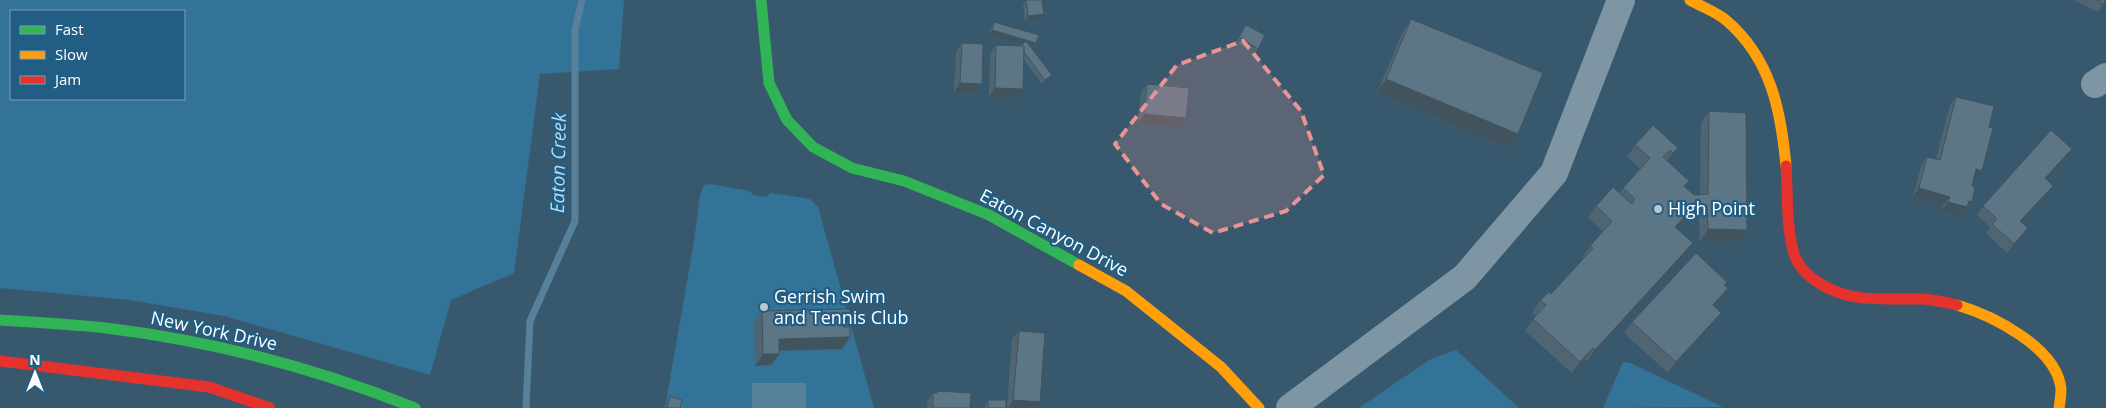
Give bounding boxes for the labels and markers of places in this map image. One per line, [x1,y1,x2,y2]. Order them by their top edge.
place label: High Point [1668,196,1755,220]
marker: High Point [1652,203,1664,215]
place label: Gerrish Swim and Tennis Club [774,284,909,329]
marker: Gerrish Swim and Tennis Club [758,301,770,313]

